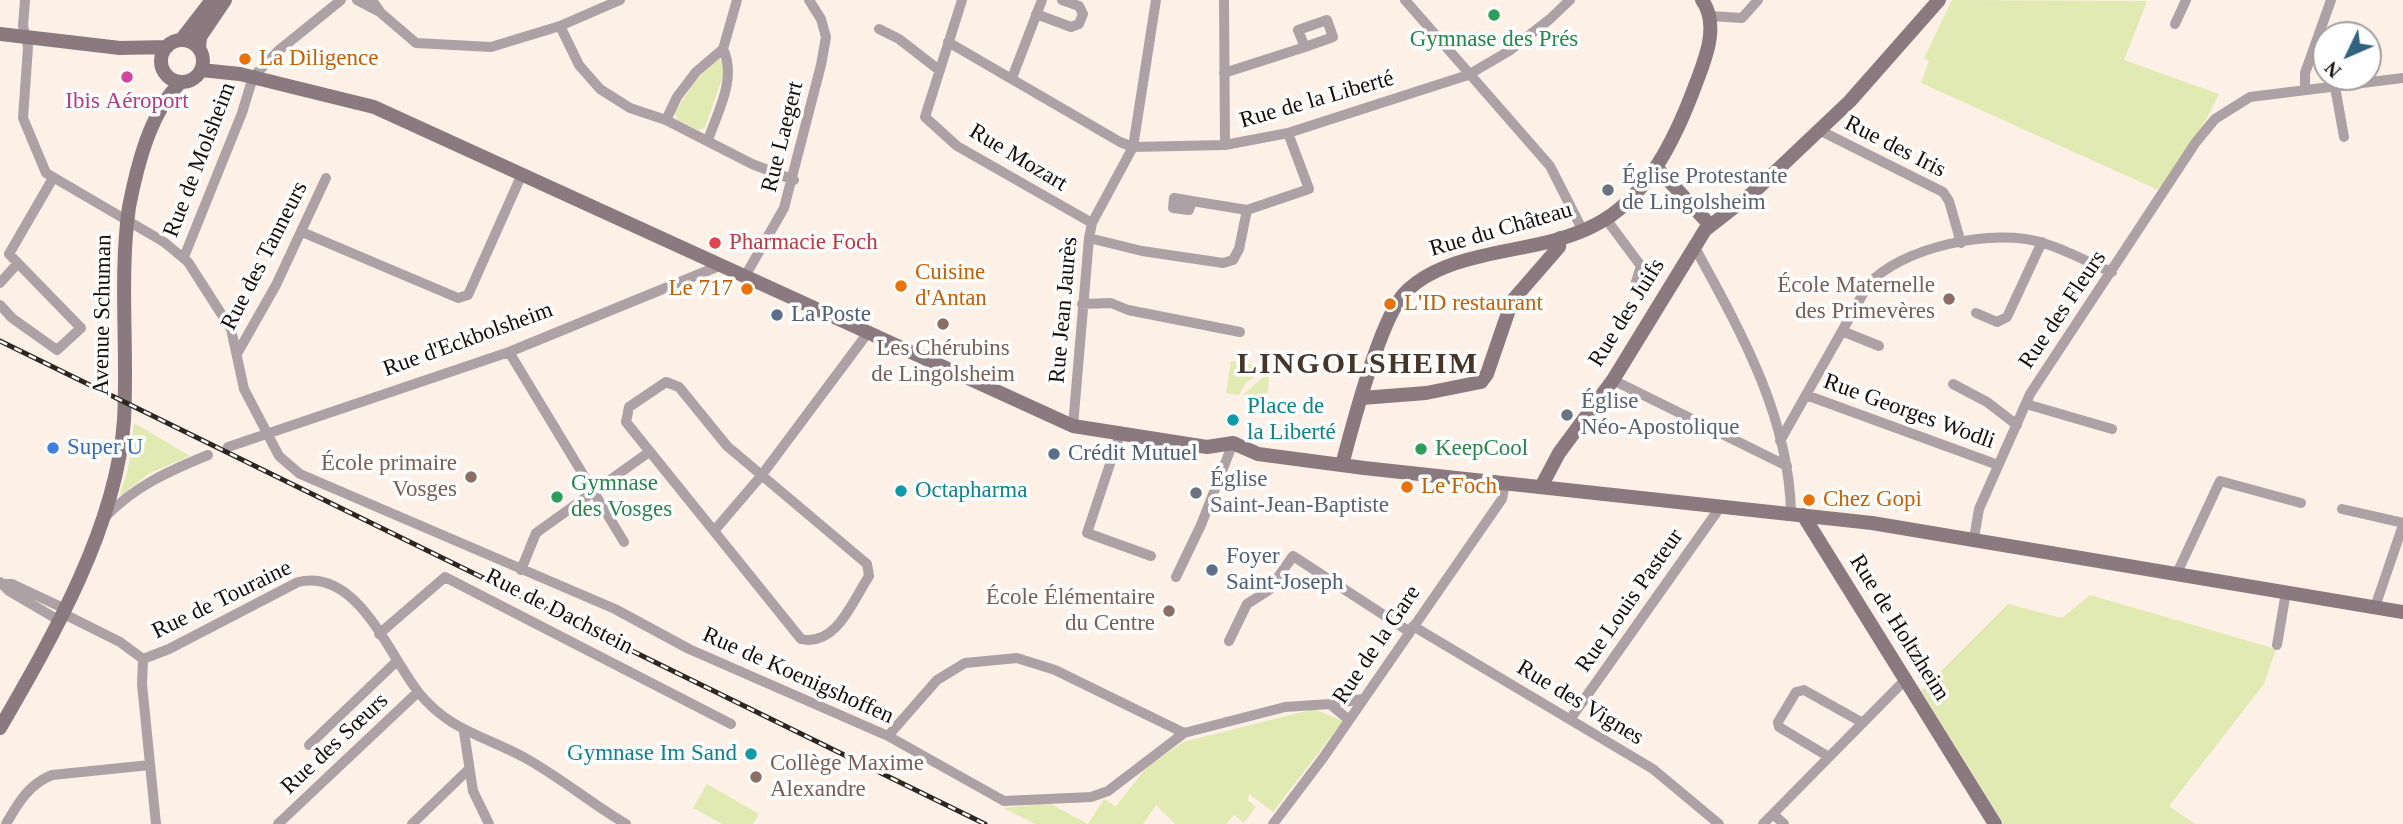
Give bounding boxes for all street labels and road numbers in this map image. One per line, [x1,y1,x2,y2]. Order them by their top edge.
street label: Rue de la Liberté [1237,65,1397,135]
street label: Rue de Molsheim [158,79,242,241]
street label: Rue Laegert [756,79,810,195]
street label: Rue des Iris [1840,110,1950,184]
street label: Rue Mozart [964,118,1072,198]
street label: Rue des Tanneurs [216,177,314,335]
street label: Rue du Château [1427,196,1575,264]
street label: Avenue Schuman [88,234,118,396]
street label: Rue Jean Jaurès [1044,236,1084,384]
street label: Rue des Fleurs [2013,246,2113,374]
street label: Rue des Juifs [1583,254,1671,372]
street label: Rue d'Eckbolsheim [379,297,557,383]
street label: Rue Georges Wodli [1820,368,1998,456]
street label: Rue Louis Pasteur [1570,524,1690,678]
street label: Rue de Holtzheim [1843,550,1955,706]
street label: Rue de Touraine [148,554,296,646]
street label: Rue de Dachstein [480,563,638,661]
street label: Rue de la Gare [1327,580,1427,710]
street label: Rue de Koenigshoffen [698,621,898,731]
street label: Rue des Vignes [1512,654,1648,752]
street label: Rue des Sœurs [276,687,394,801]

